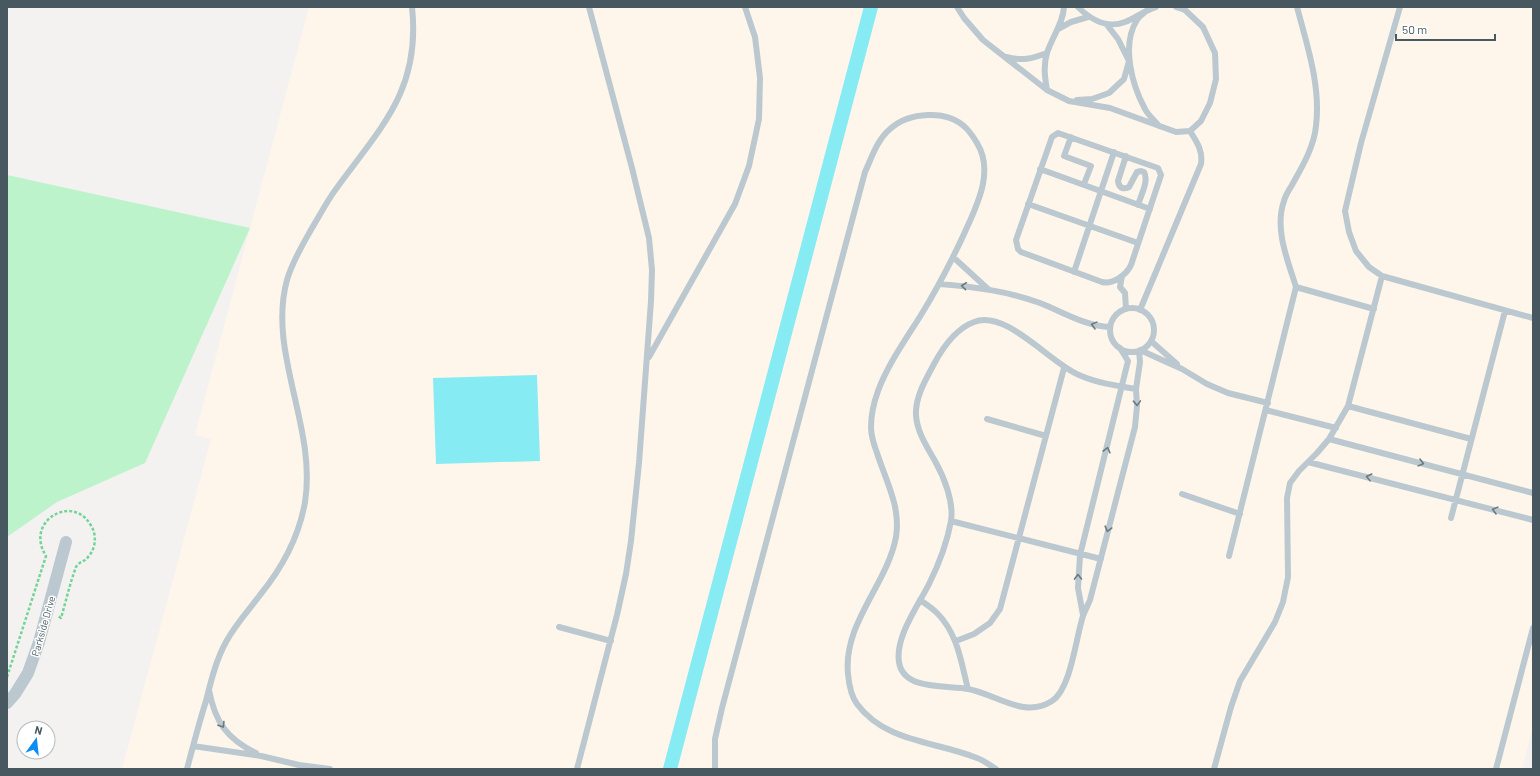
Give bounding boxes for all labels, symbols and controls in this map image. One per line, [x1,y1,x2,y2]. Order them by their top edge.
scale bar [1396,16,1495,42]
text: 50 m [1402,22,1427,36]
one-way arrow [961,282,967,291]
one-way arrow [1091,321,1097,329]
one-way arrow [1133,400,1141,406]
one-way arrow [1102,447,1110,453]
one-way arrow [1417,458,1424,467]
one-way arrow [1366,474,1373,482]
one-way arrow [1492,506,1499,515]
one-way arrow [1105,526,1113,533]
one-way arrow [1074,574,1082,580]
street label: Parkside Drive [29,595,57,657]
north arrow [16,720,56,760]
one-way arrow [217,721,224,728]
text: N [33,723,44,737]

